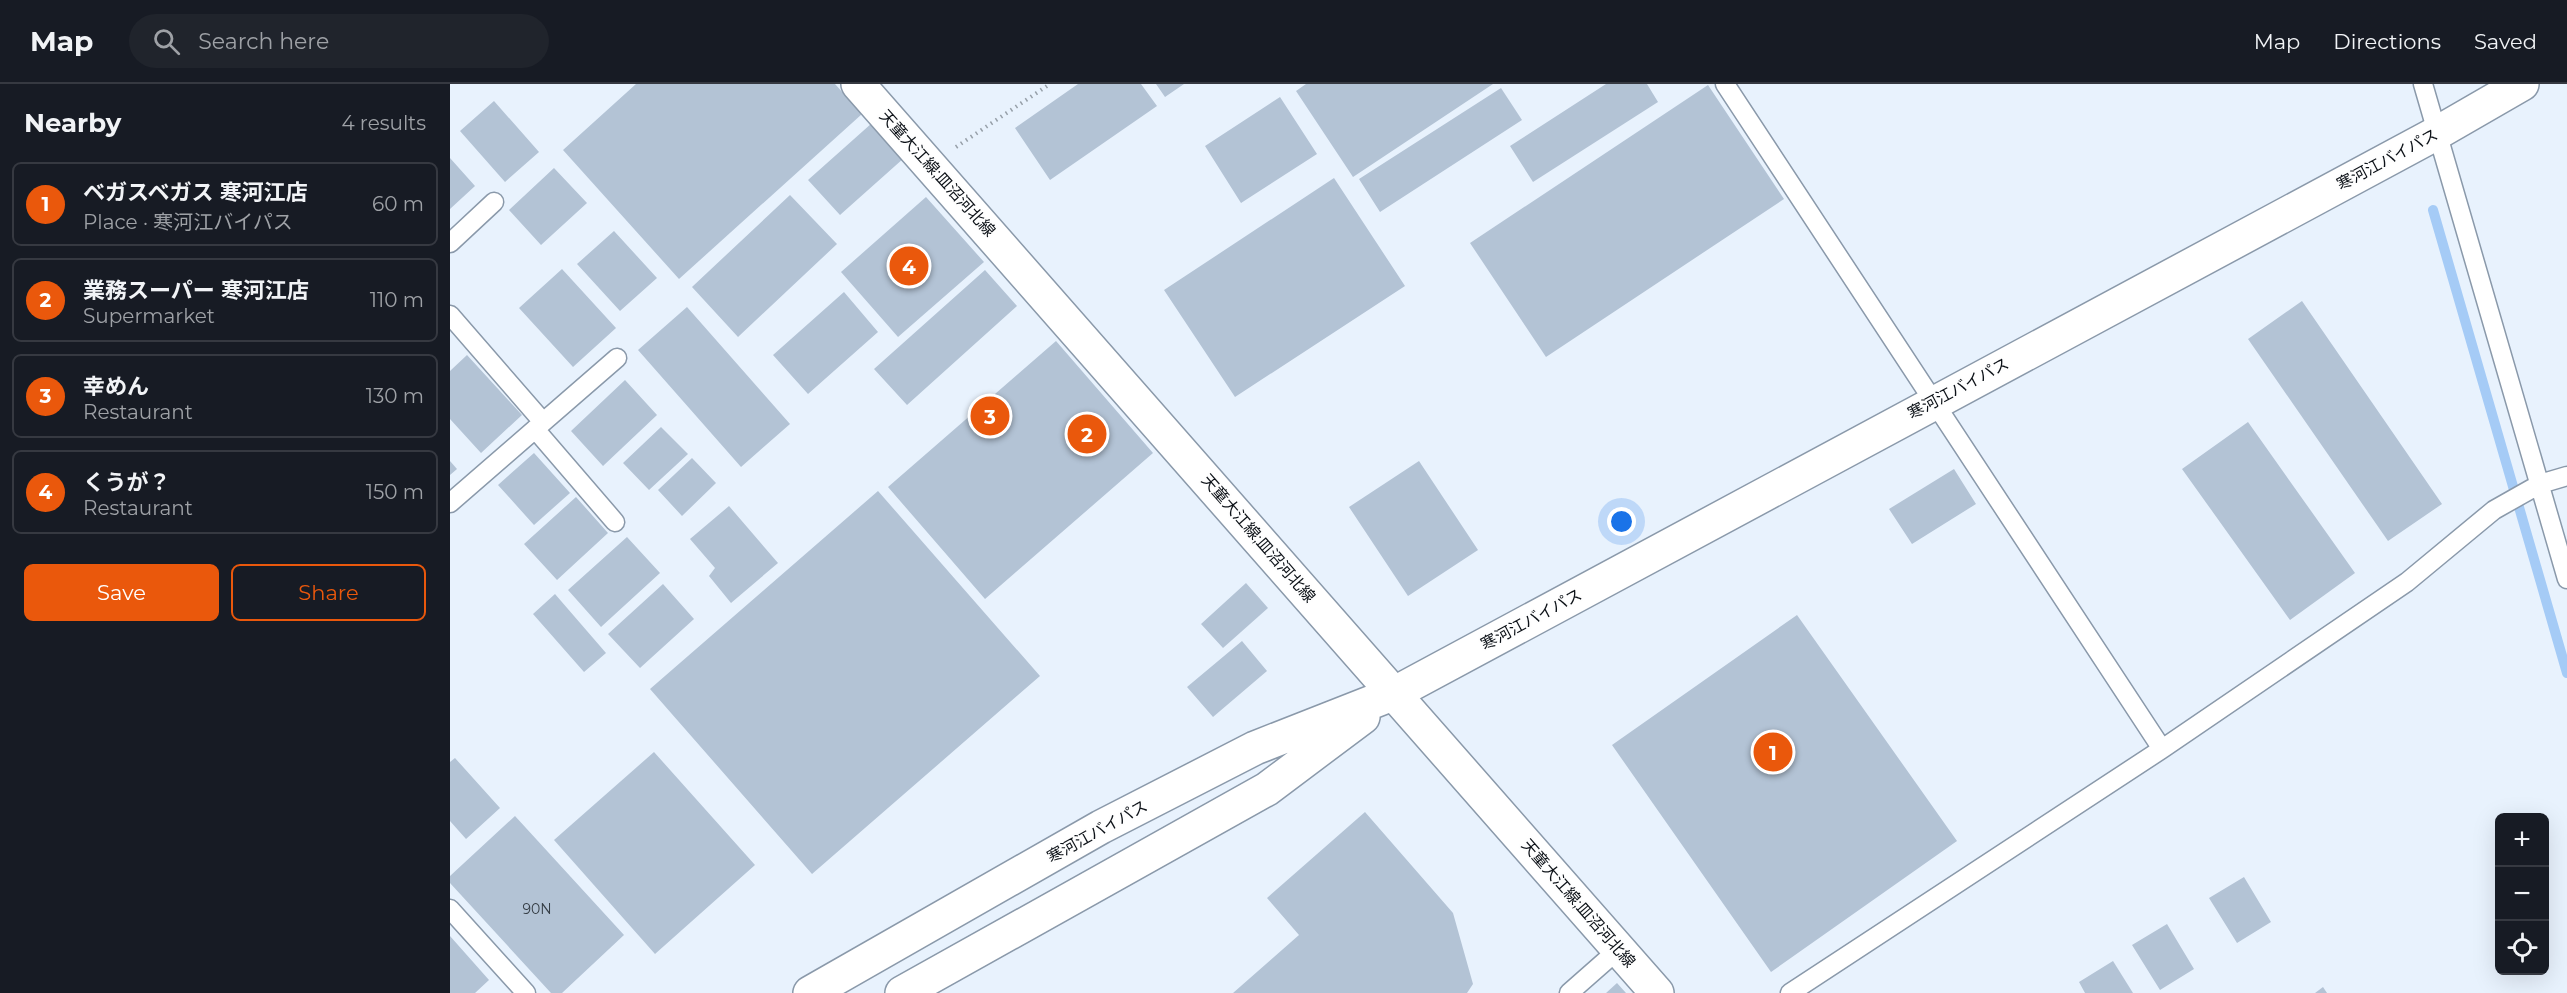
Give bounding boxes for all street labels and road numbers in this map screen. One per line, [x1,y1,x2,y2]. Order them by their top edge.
street label: 天童大江線;皿沼河北線 [876,106,999,240]
street label: 寒河江バイパス [2333,125,2441,194]
street label: 寒河江バイパス [1904,354,2012,423]
street label: 天童大江線;皿沼河北線 [1198,470,1319,606]
street label: 寒河江バイパス [1477,585,1585,654]
street label: 寒河江バイパス [1044,796,1151,867]
street label: 天童大江線;皿沼河北線 [1518,835,1639,971]

